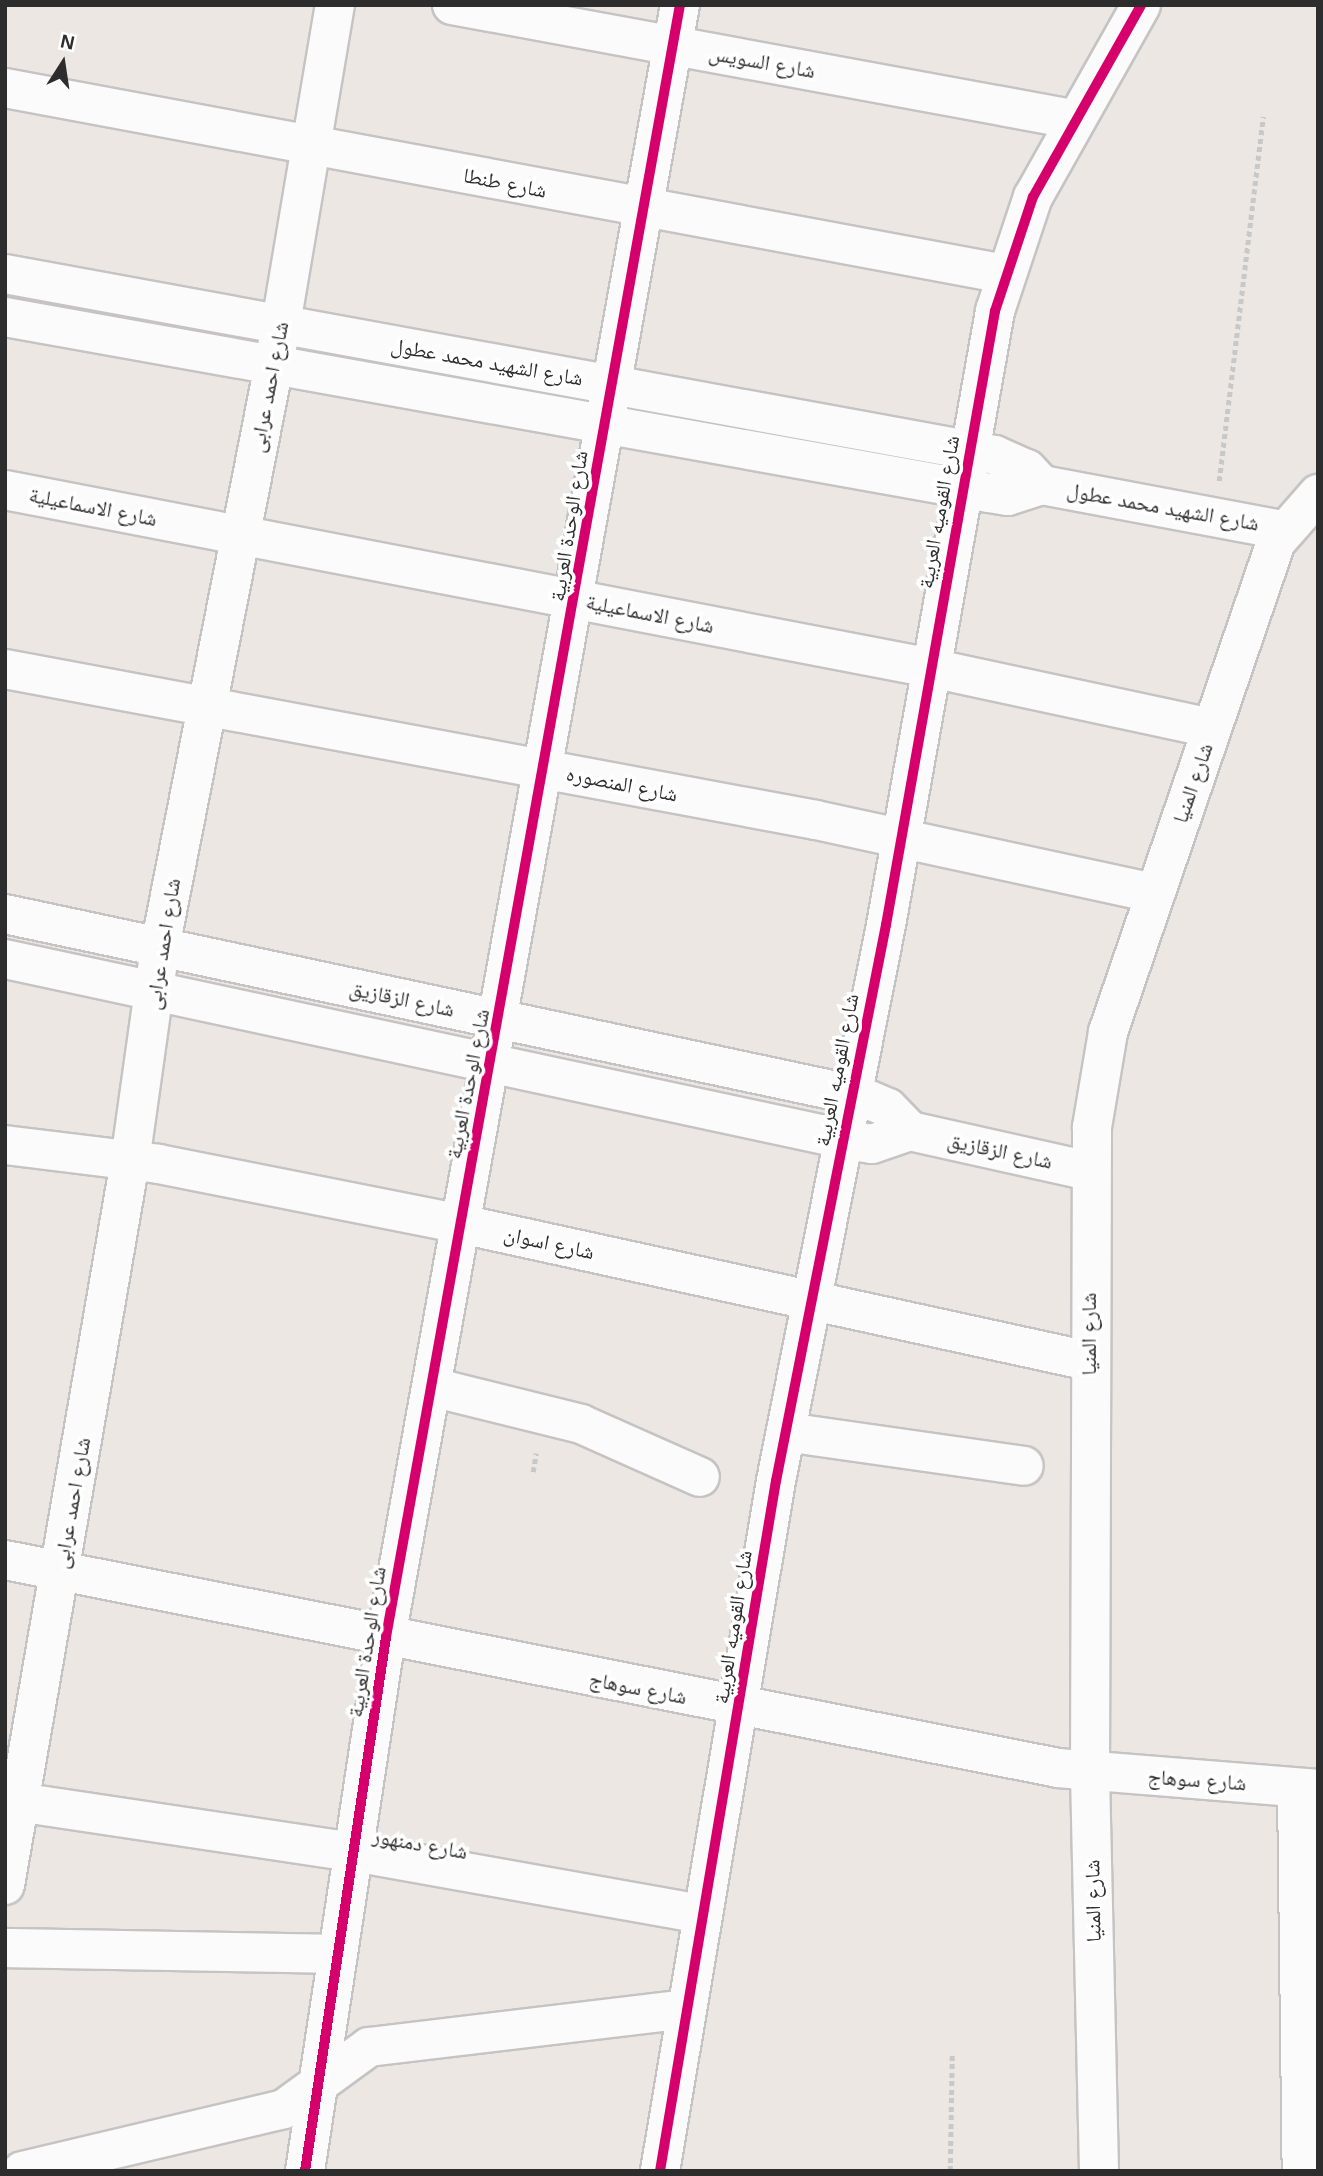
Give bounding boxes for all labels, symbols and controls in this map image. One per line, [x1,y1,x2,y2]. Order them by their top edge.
north arrow [28,28,98,98]
text: N [59,30,76,54]
street label: شارع السويس [707,40,817,84]
street label: شارع طنطا [461,163,549,203]
street label: شارع احمد عرابى [244,319,294,455]
street label: شارع الشهيد محمد عطول [389,333,585,391]
street label: شارع القوميه العربية [913,433,965,591]
street label: شارع الوحدة العربية [545,449,593,603]
street label: شارع الشهيد محمد عطول [1065,478,1261,536]
street label: شارع الاسماعيلية [27,482,159,532]
street label: شارع الاسماعيلية [584,589,716,639]
street label: شارع المنيا [1168,740,1218,826]
street label: شارع المنصوره [564,761,680,807]
street label: شارع احمد عرابى [140,876,186,1012]
street label: شارع الزقازيق [347,976,457,1022]
street label: شارع القوميه العربية [810,991,864,1149]
street label: شارع الوحدة العربية [441,1007,495,1161]
street label: شارع الزقازيق [945,1128,1055,1174]
street label: شارع اسوان [502,1221,596,1265]
street label: شارع المنيا [1076,1293,1102,1375]
street label: شارع احمد عرابى [48,1435,96,1571]
street label: شارع القوميه العربية [708,1548,758,1706]
street label: شارع الوحدة العربية [343,1565,391,1719]
street label: شارع سوهاج [587,1666,689,1710]
street label: شارع سوهاج [1147,1764,1247,1796]
street label: شارع دمنهور [370,1823,470,1865]
street label: شارع المنيا [1080,1859,1106,1943]

